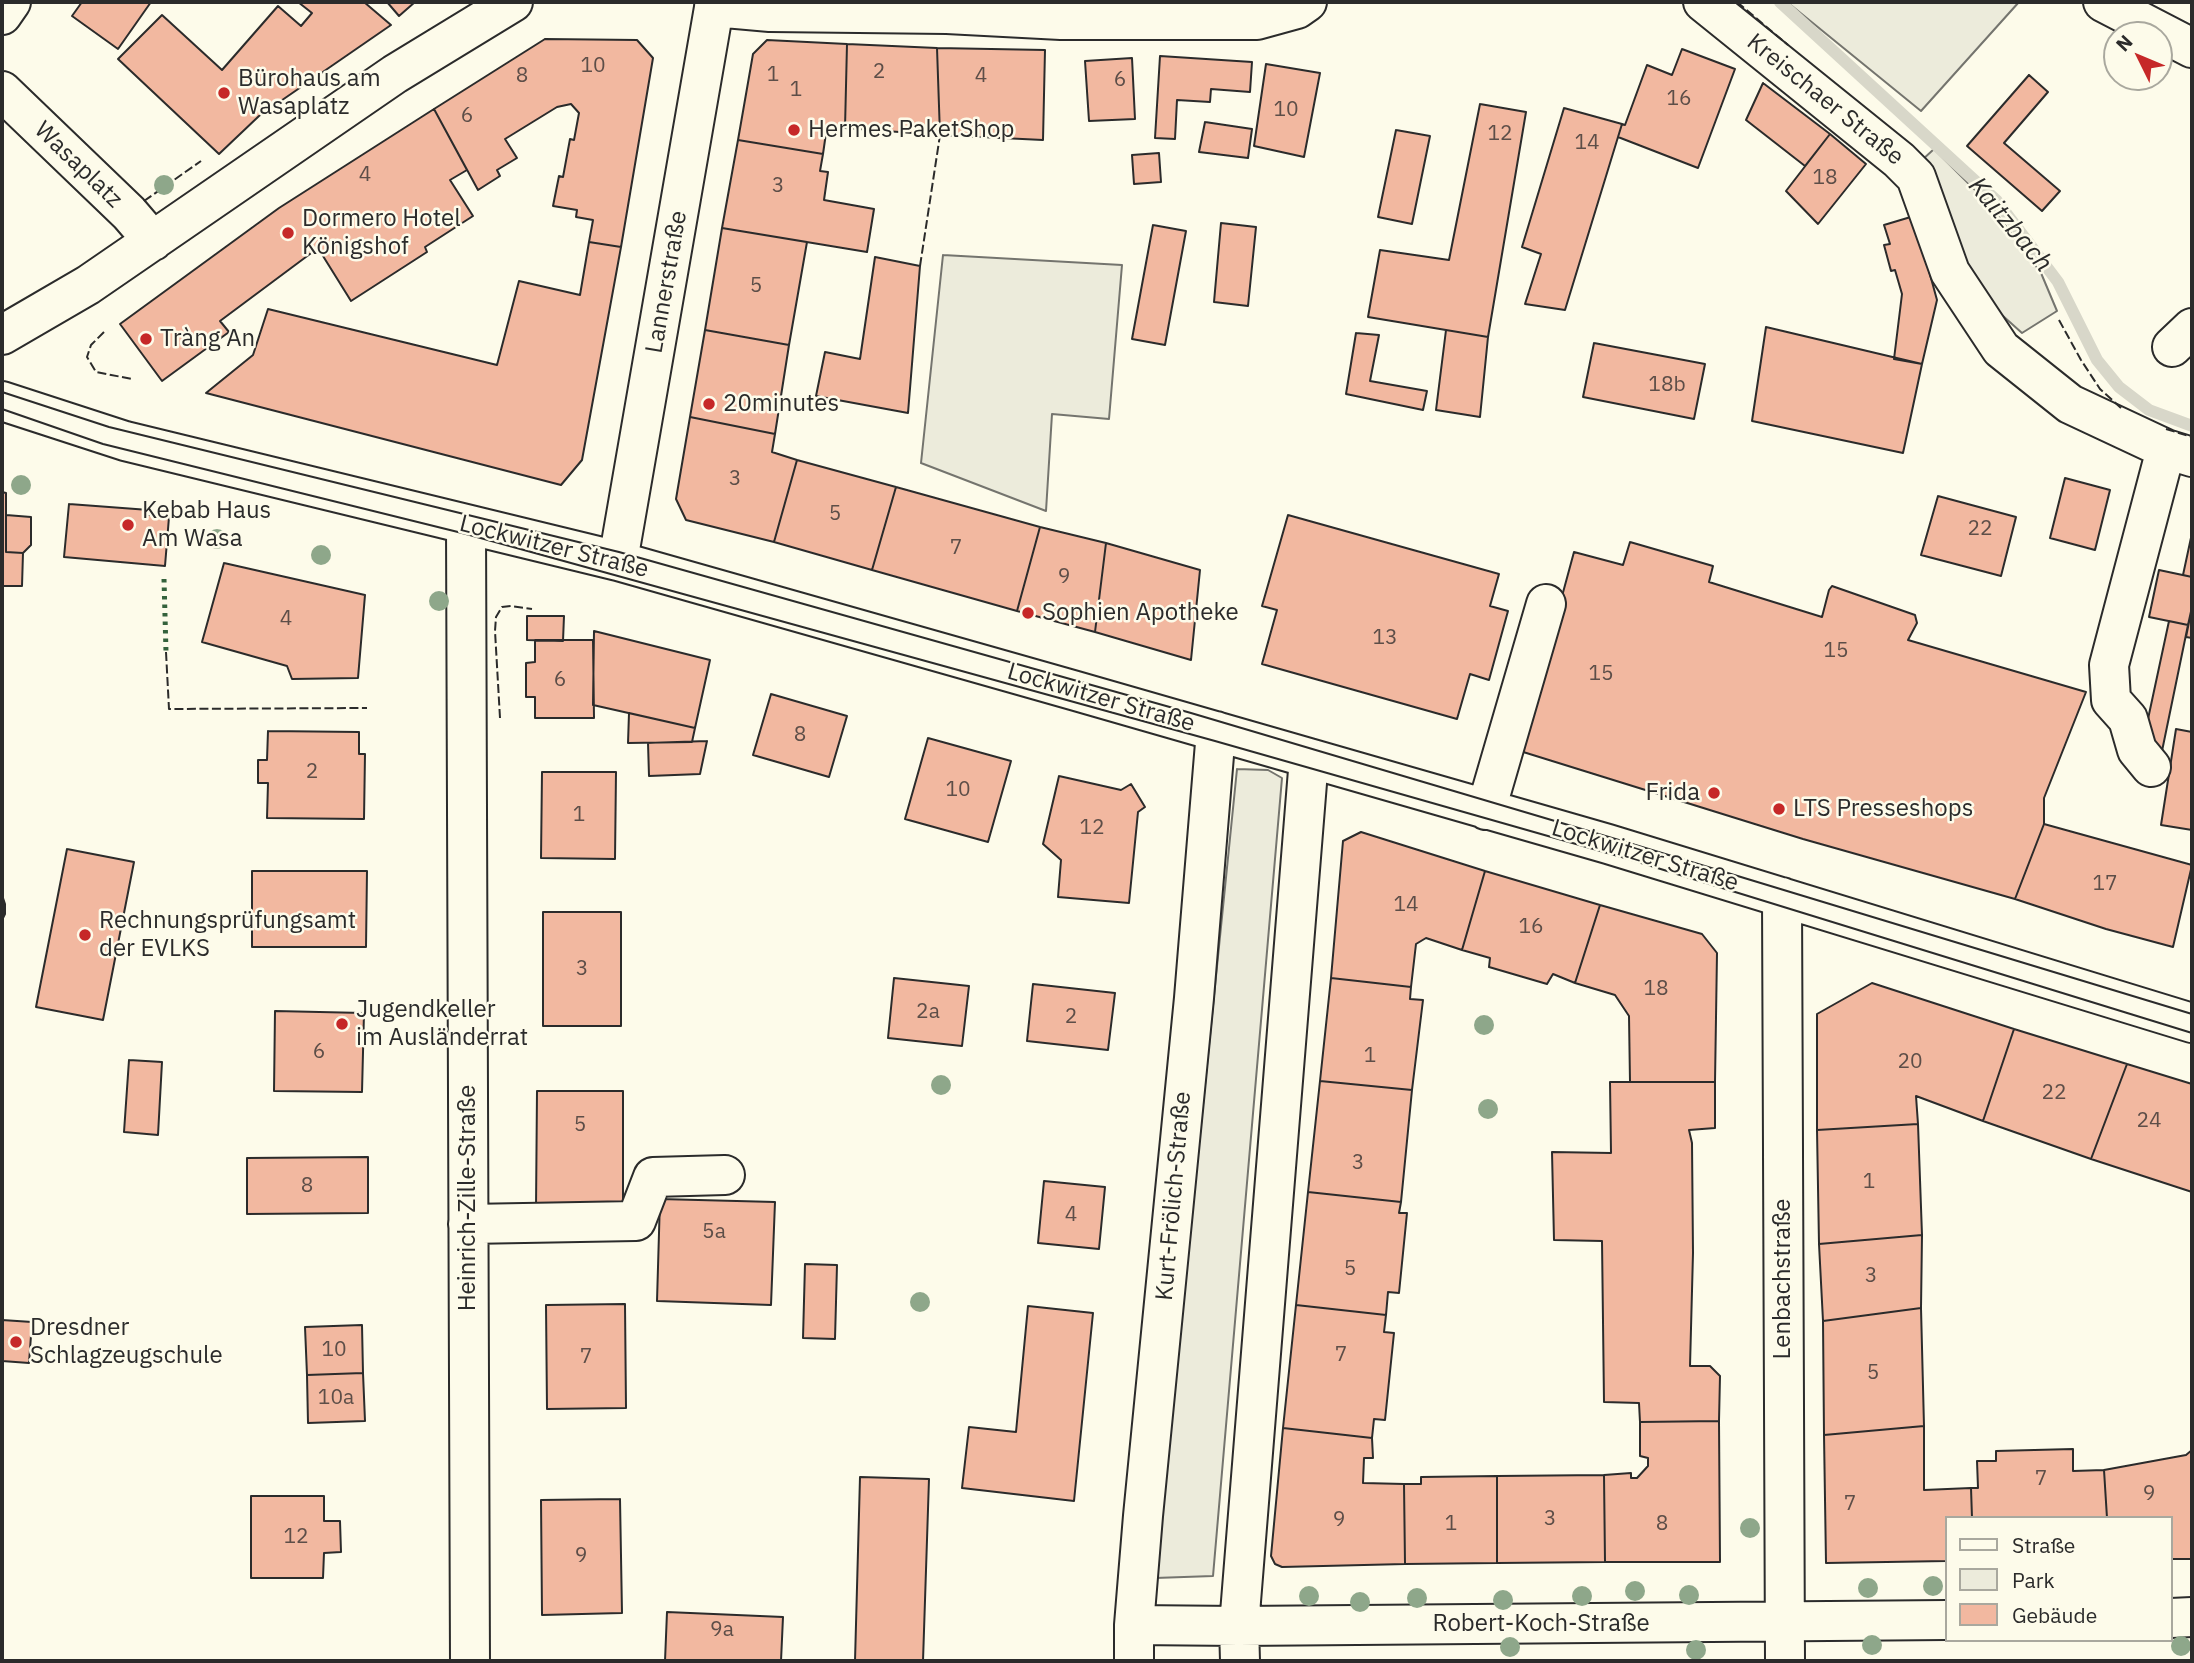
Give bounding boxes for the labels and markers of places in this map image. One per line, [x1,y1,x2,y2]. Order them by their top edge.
place label: Bürohaus am Wasaplatz [238,65,381,121]
marker: Bürohaus am Wasaplatz [216,85,232,101]
place label: Hermes PaketShop [808,116,1014,144]
marker: Hermes PaketShop [786,122,802,138]
place label: Dormero Hotel Königshof [302,205,461,261]
marker: Dormero Hotel Königshof [280,225,296,241]
place label: Tràng An [160,325,255,353]
marker: Tràng An [138,331,154,347]
place label: 20minutes [723,390,839,418]
marker: 20minutes [701,396,717,412]
place label: Kebab Haus Am Wasa [142,497,271,553]
marker: Kebab Haus Am Wasa [120,517,136,533]
place label: Sophien Apotheke [1042,599,1239,627]
marker: Sophien Apotheke [1020,605,1036,621]
place label: Frida [1646,779,1700,807]
marker: Frida [1706,785,1722,801]
place label: LTS Presseshops [1793,795,1973,823]
marker: LTS Presseshops [1771,801,1787,817]
place label: Rechnungsprüfungsamt der EVLKS [99,907,356,963]
marker: Rechnungsprüfungsamt der EVLKS [77,927,93,943]
place label: Jugendkeller im Ausländerrat [356,996,528,1052]
marker: Jugendkeller im Ausländerrat [334,1016,350,1032]
place label: Dresdner Schlagzeugschule [30,1314,223,1370]
marker: Dresdner Schlagzeugschule [8,1334,24,1350]

